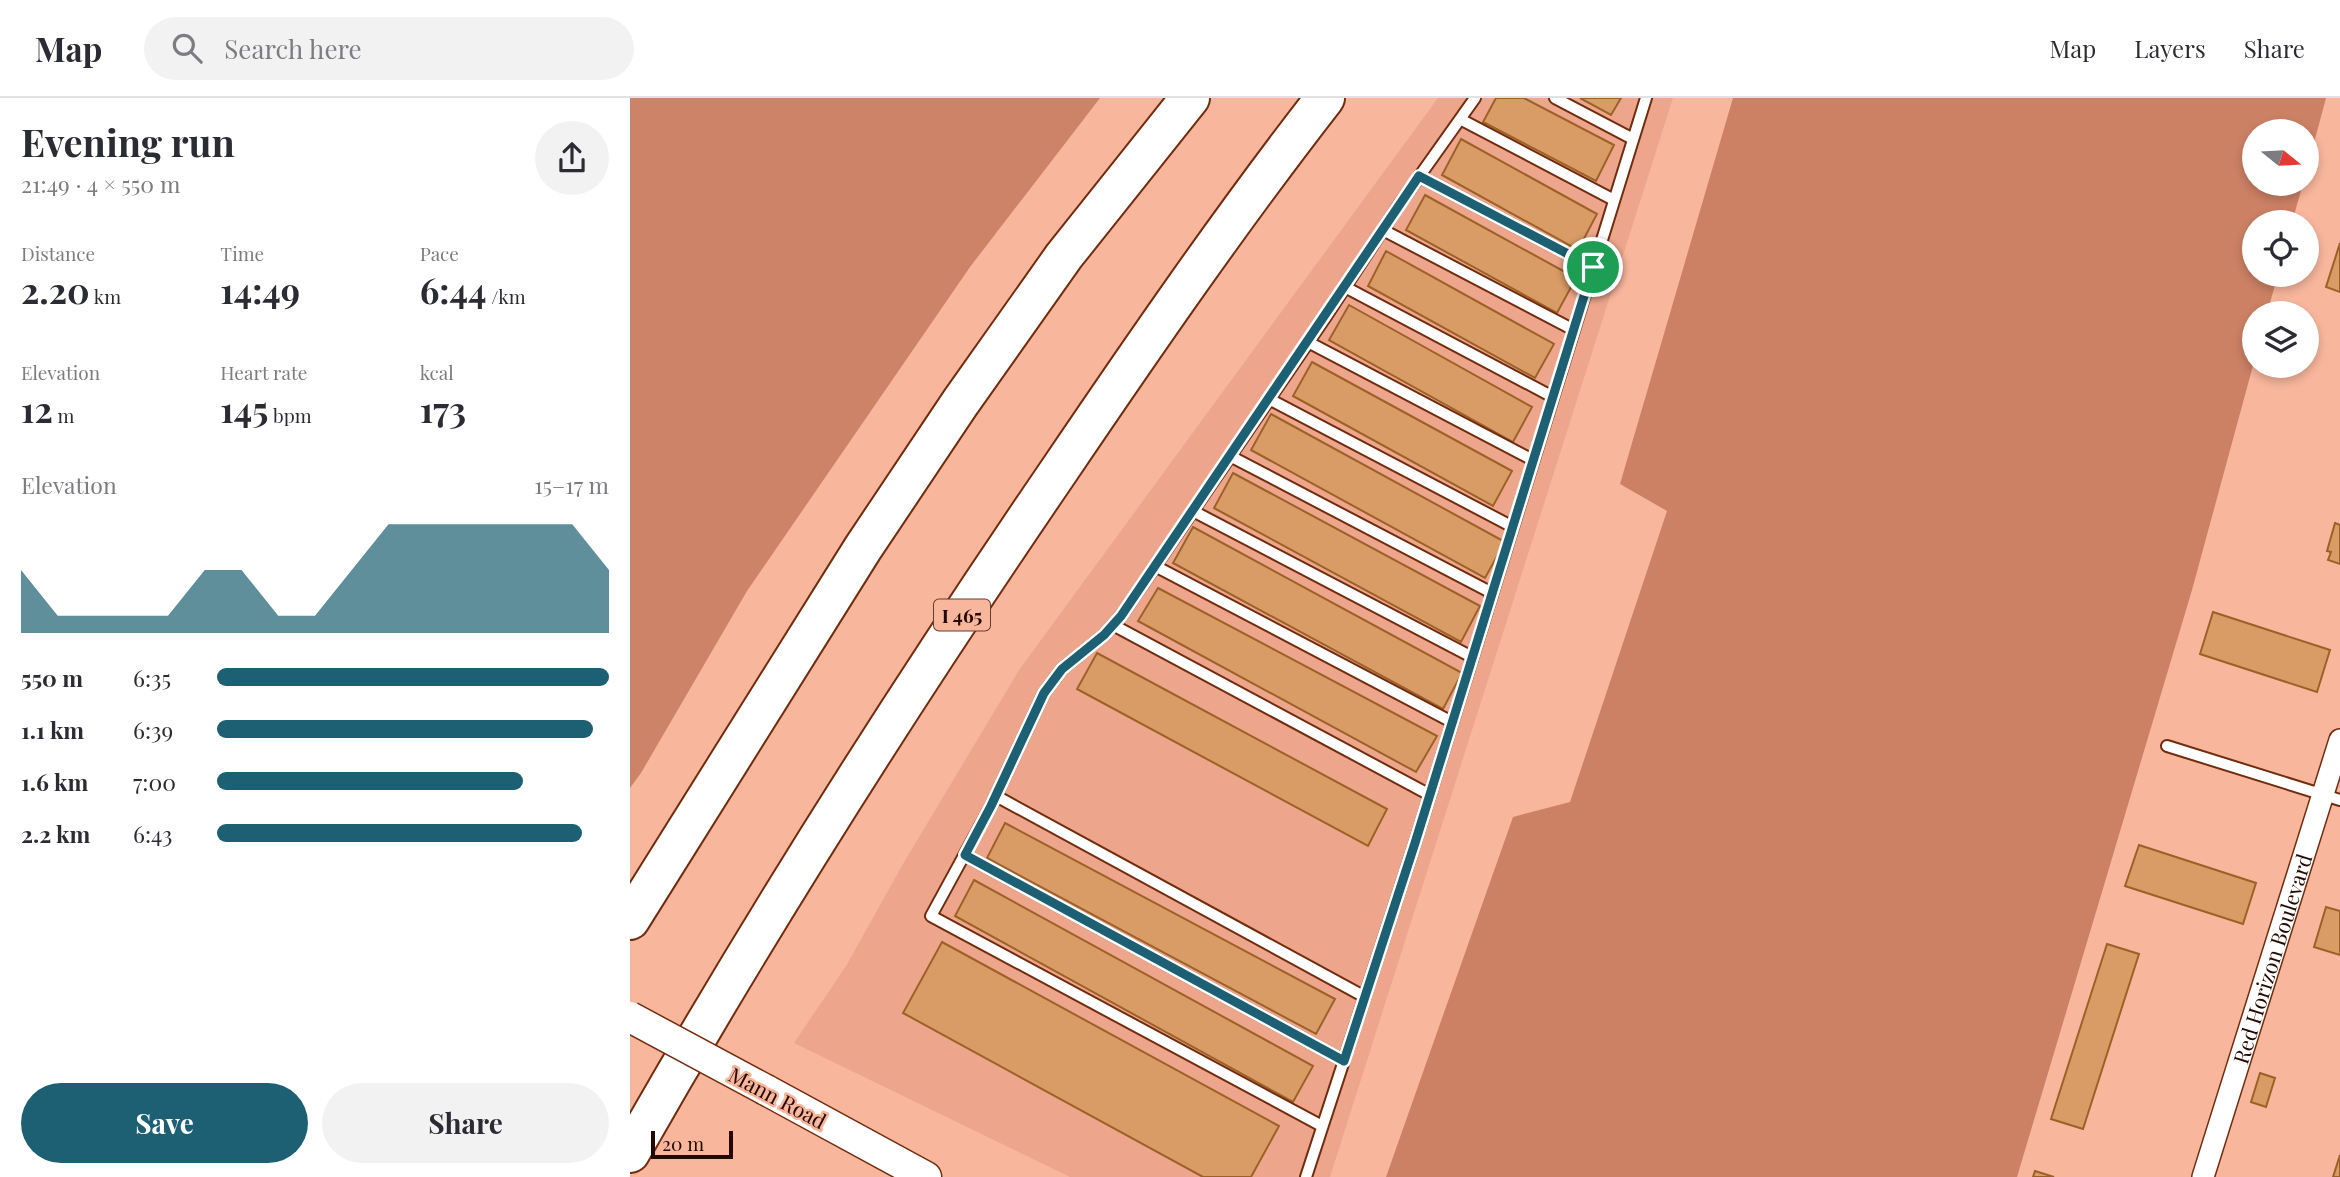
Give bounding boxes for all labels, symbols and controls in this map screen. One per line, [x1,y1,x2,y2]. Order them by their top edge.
search box [144,17,634,80]
text: Map [35,26,102,70]
icon: search [168,29,206,67]
text: Search here [224,31,362,66]
text: Map [2050,32,2096,64]
text: Layers [2134,32,2206,64]
text: Share [2244,32,2305,64]
text: Evening run [21,116,235,167]
north arrow [2242,119,2319,196]
map controls [2242,119,2319,378]
button: share [535,121,609,195]
text: 21:49 · 4 × 550 m [21,168,180,199]
button: locate [2242,210,2319,287]
pin [1563,237,1623,297]
text: Distance [21,240,95,266]
text: Time [220,240,264,266]
text: Pace [420,240,459,266]
icon: arrive [1574,248,1612,286]
text: 2.20 [21,266,90,313]
text: 14:49 [220,266,300,313]
text: 6:44 [420,266,486,313]
text: km [90,283,121,309]
text: /km [486,283,526,309]
button: layers [2242,301,2319,378]
text: Elevation [21,359,100,385]
text: Heart rate [220,359,307,385]
text: kcal [420,359,454,385]
text: 12 [21,385,53,432]
text: 145 [220,385,268,432]
text: 173 [420,385,466,432]
text: m [53,402,74,428]
text: bpm [268,402,312,428]
text: Elevation [21,469,117,500]
text: 15–17 m [534,469,609,500]
road number: I 465 [934,600,990,630]
text: 550 m [21,662,83,693]
text: 6:35 [133,662,171,693]
text: 1.1 km [21,714,84,745]
text: 6:39 [133,714,173,745]
text: 1.6 km [21,766,88,797]
text: 7:00 [133,766,176,797]
text: 2.2 km [21,818,90,849]
text: 6:43 [133,818,172,849]
street label: Red Horizon Boulevard [2225,850,2318,1067]
street label: Mann Road [724,1060,832,1134]
button: Save [21,1083,308,1163]
button: Share [322,1083,609,1163]
scale bar [651,1128,733,1160]
text: 20 m [662,1130,704,1156]

